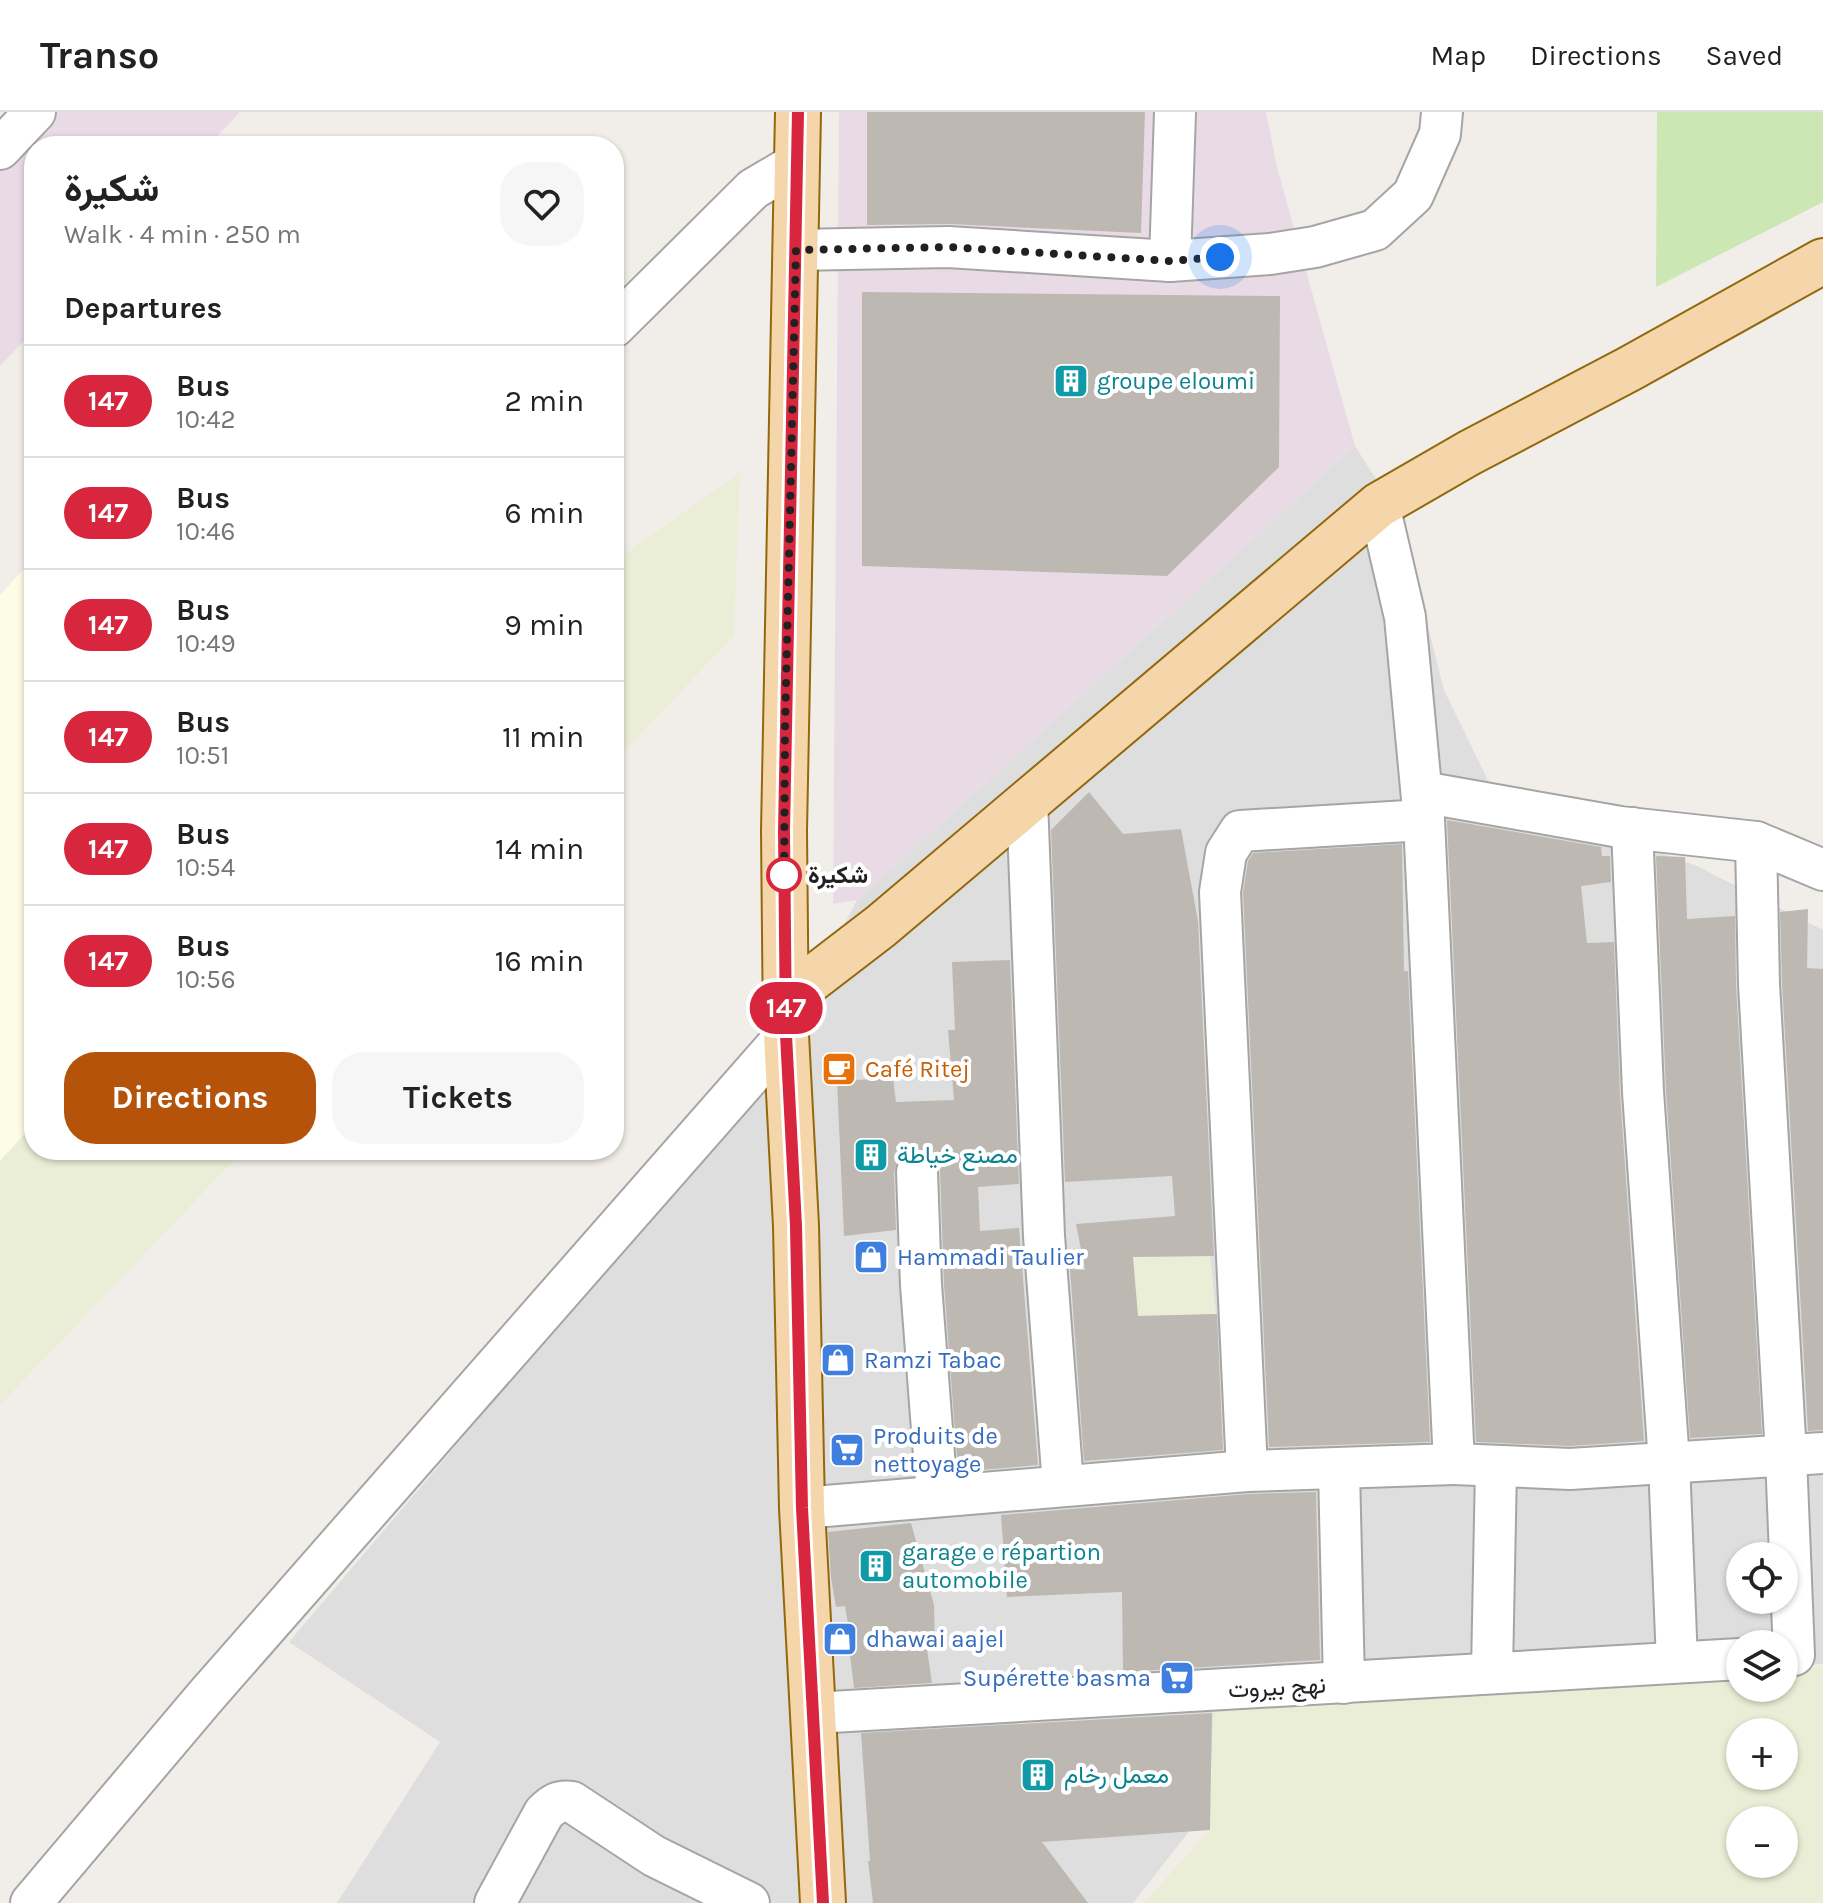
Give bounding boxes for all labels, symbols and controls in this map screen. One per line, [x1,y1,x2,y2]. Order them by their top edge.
text: Transo [40,33,159,78]
text: Map [1431,39,1486,72]
text: Directions [1530,39,1662,72]
text: Saved [1706,39,1783,72]
button: heart [500,162,584,246]
text: شكيرة [64,166,159,211]
text: Walk · 4 min · 250 m [64,219,301,250]
your location [1200,237,1240,277]
text: Departures [64,290,222,326]
building icon: groupe eloumi [1052,362,1090,400]
place label: groupe eloumi [1097,367,1255,395]
text: Bus [176,368,230,404]
text: 2 min [504,383,584,419]
text: 147 [88,384,128,417]
text: 10:42 [176,404,236,435]
text: Bus [176,480,230,516]
text: 6 min [505,495,584,531]
text: 147 [88,496,128,529]
text: 10:46 [176,516,235,547]
text: Bus [176,592,230,628]
text: 9 min [504,607,584,643]
text: 147 [88,608,128,641]
text: 10:49 [176,628,236,659]
text: Bus [176,704,230,740]
text: 11 min [502,719,584,755]
text: 147 [88,720,128,753]
text: 10:51 [176,740,229,771]
text: Bus [176,816,230,852]
text: 14 min [495,831,584,867]
text: 147 [88,832,128,865]
text: 10:54 [176,852,235,883]
marker: شكيرة [767,858,801,892]
place label: شكيرة [808,861,868,890]
text: Bus [176,928,230,964]
text: 16 min [495,943,584,979]
text: 147 [88,944,128,977]
text: 10:56 [176,964,236,995]
line badge: 147 [740,982,832,1034]
text: 147 [766,991,806,1024]
cafe icon: Café Ritej [820,1050,858,1088]
button: Directions [64,1052,316,1144]
button: Tickets [332,1052,584,1144]
place label: Café Ritej [865,1055,970,1083]
building icon: مصنع خياطة [852,1136,890,1174]
place label: مصنع خياطة [897,1141,1018,1172]
shop icon: Hammadi Taulier [852,1238,890,1276]
place label: Hammadi Taulier [897,1243,1084,1271]
shop icon: Ramzi Tabac [819,1341,857,1379]
place label: Ramzi Tabac [864,1346,1002,1374]
place label: Produits de nettoyage [873,1422,998,1478]
supermarket icon: Produits de nettoyage [828,1431,866,1469]
place label: garage e répartion automobile [902,1538,1101,1594]
map controls [1726,1542,1798,1878]
button: locate [1726,1542,1798,1614]
building icon: garage e répartion automobile [857,1547,895,1585]
shop icon: dhawai aajel [821,1620,859,1658]
place label: dhawai aajel [866,1625,1004,1653]
button: layers [1726,1630,1798,1702]
supermarket icon: Supérette basma [1158,1659,1196,1697]
place label: Supérette basma [963,1664,1151,1692]
street label: نهج بيروت [1227,1670,1327,1707]
button: + [1726,1718,1798,1790]
building icon: معمل رخام [1019,1756,1057,1794]
place label: معمل رخام [1064,1761,1169,1791]
button: − [1726,1806,1798,1878]

